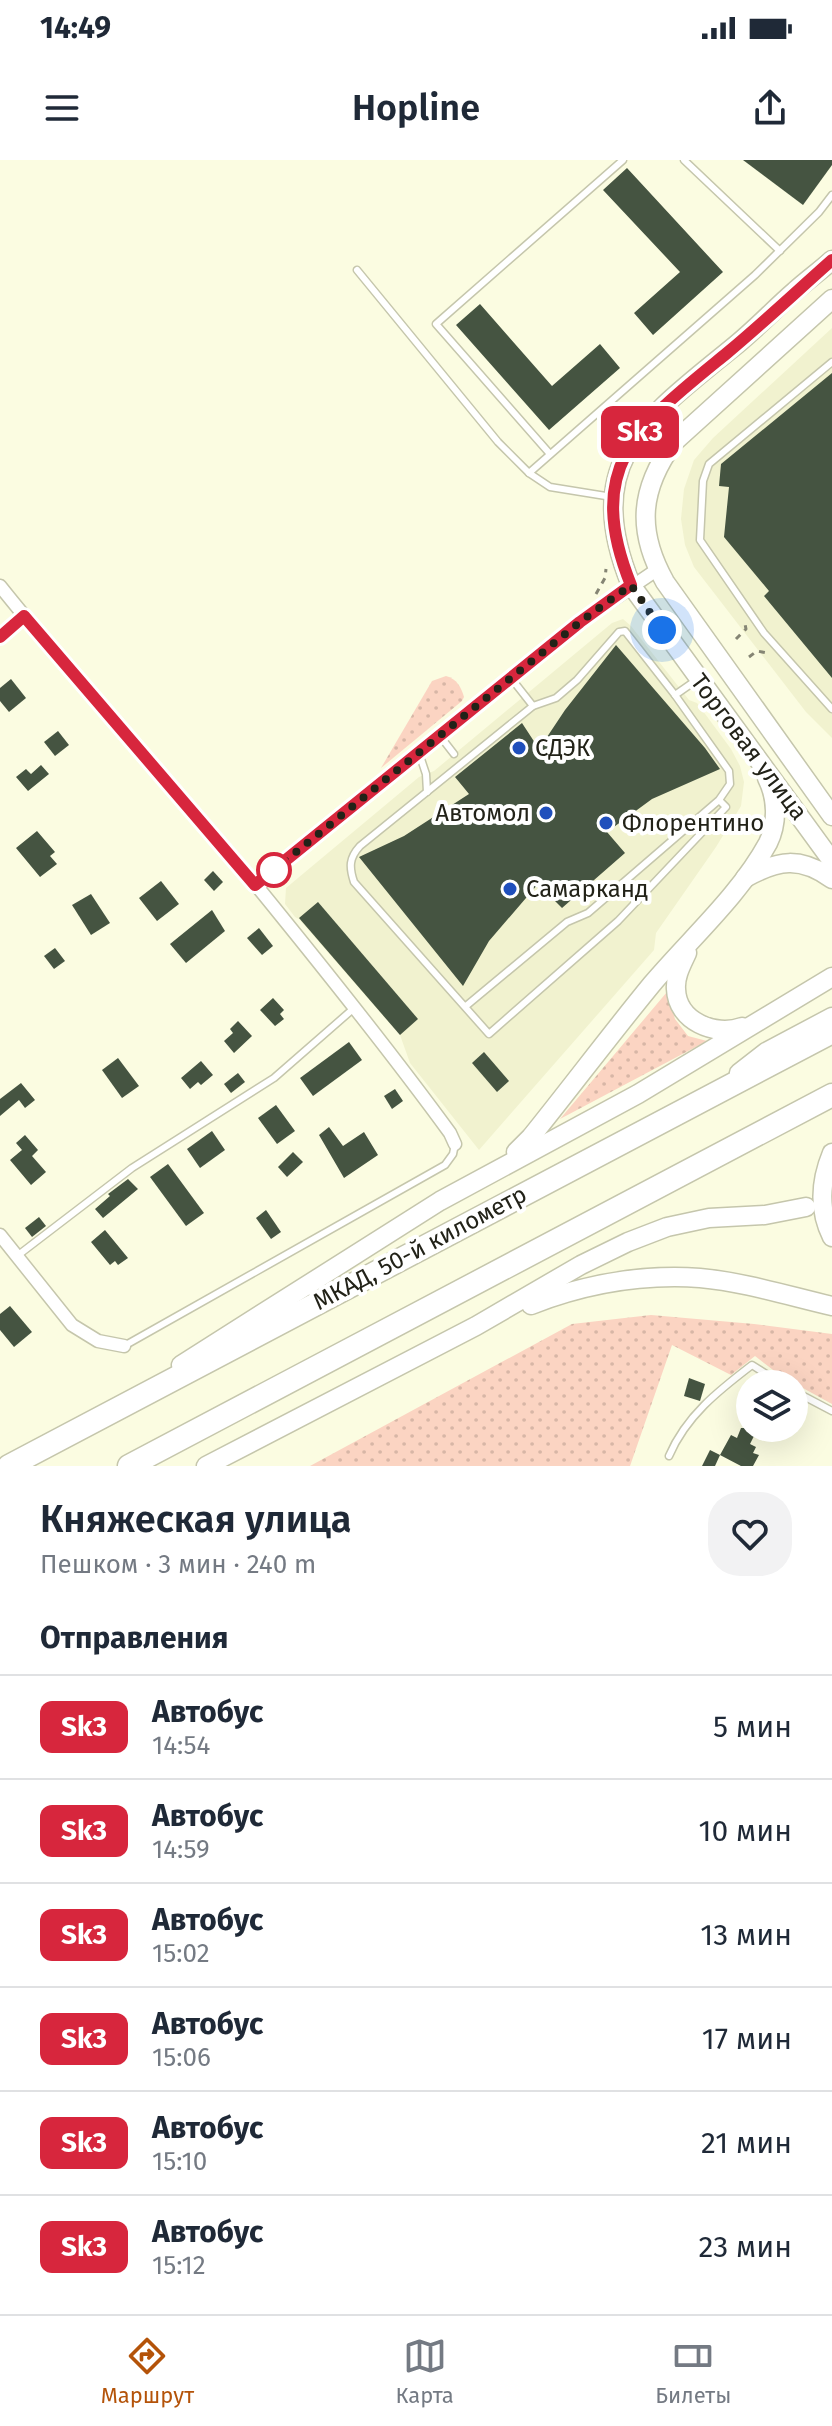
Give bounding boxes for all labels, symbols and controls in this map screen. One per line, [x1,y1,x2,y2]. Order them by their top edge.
text: 14:49 [40,10,111,46]
icon: menu [40,86,84,130]
text: Hopline [352,86,480,130]
icon: share [748,86,792,130]
line badge: Sk3 [594,406,686,458]
text: Sk3 [617,415,663,448]
your location [642,610,682,650]
street label: Торговая улица [685,668,813,826]
place label: СДЭК [535,734,590,762]
marker: СДЭК [510,739,528,757]
place label: Автомол [435,799,530,827]
marker: Автомол [537,804,555,822]
place label: Флорентино [622,809,764,837]
marker: Флорентино [597,814,615,832]
unlabelled marker [257,853,291,887]
place label: Самарканд [526,875,648,903]
marker: Самарканд [501,880,519,898]
street label: МКАД, 50-й километр [309,1180,531,1316]
map controls [736,1370,808,1442]
button: layers [736,1370,808,1442]
button: heart [708,1492,792,1576]
text: Княжеская улица [40,1496,351,1542]
text: Пешком · 3 мин · 240 m [40,1549,316,1580]
text: Отправления [40,1620,229,1656]
text: Автобус [152,1694,263,1730]
text: 5 мин [713,1709,792,1745]
text: Sk3 [61,1710,107,1743]
text: 14:54 [152,1730,210,1761]
text: Автобус [152,1798,263,1834]
text: 10 мин [698,1813,792,1849]
text: Sk3 [61,1814,107,1847]
text: 14:59 [152,1834,210,1865]
text: Автобус [152,1902,263,1938]
text: 13 мин [700,1917,792,1953]
text: Sk3 [61,1918,107,1951]
text: 15:02 [152,1938,210,1969]
text: Автобус [152,2006,263,2042]
text: 17 мин [702,2021,792,2057]
text: Sk3 [61,2022,107,2055]
text: 15:06 [152,2042,211,2073]
text: Автобус [152,2110,263,2146]
text: 21 мин [701,2125,792,2161]
text: Sk3 [61,2126,107,2159]
text: 15:10 [152,2146,207,2177]
text: Автобус [152,2214,263,2250]
text: 23 мин [698,2229,792,2265]
text: Sk3 [61,2230,107,2263]
text: 15:12 [152,2250,206,2281]
tab: Маршрут [101,2334,194,2409]
tab: Карта [395,2334,454,2409]
tab: Билеты [655,2334,731,2409]

